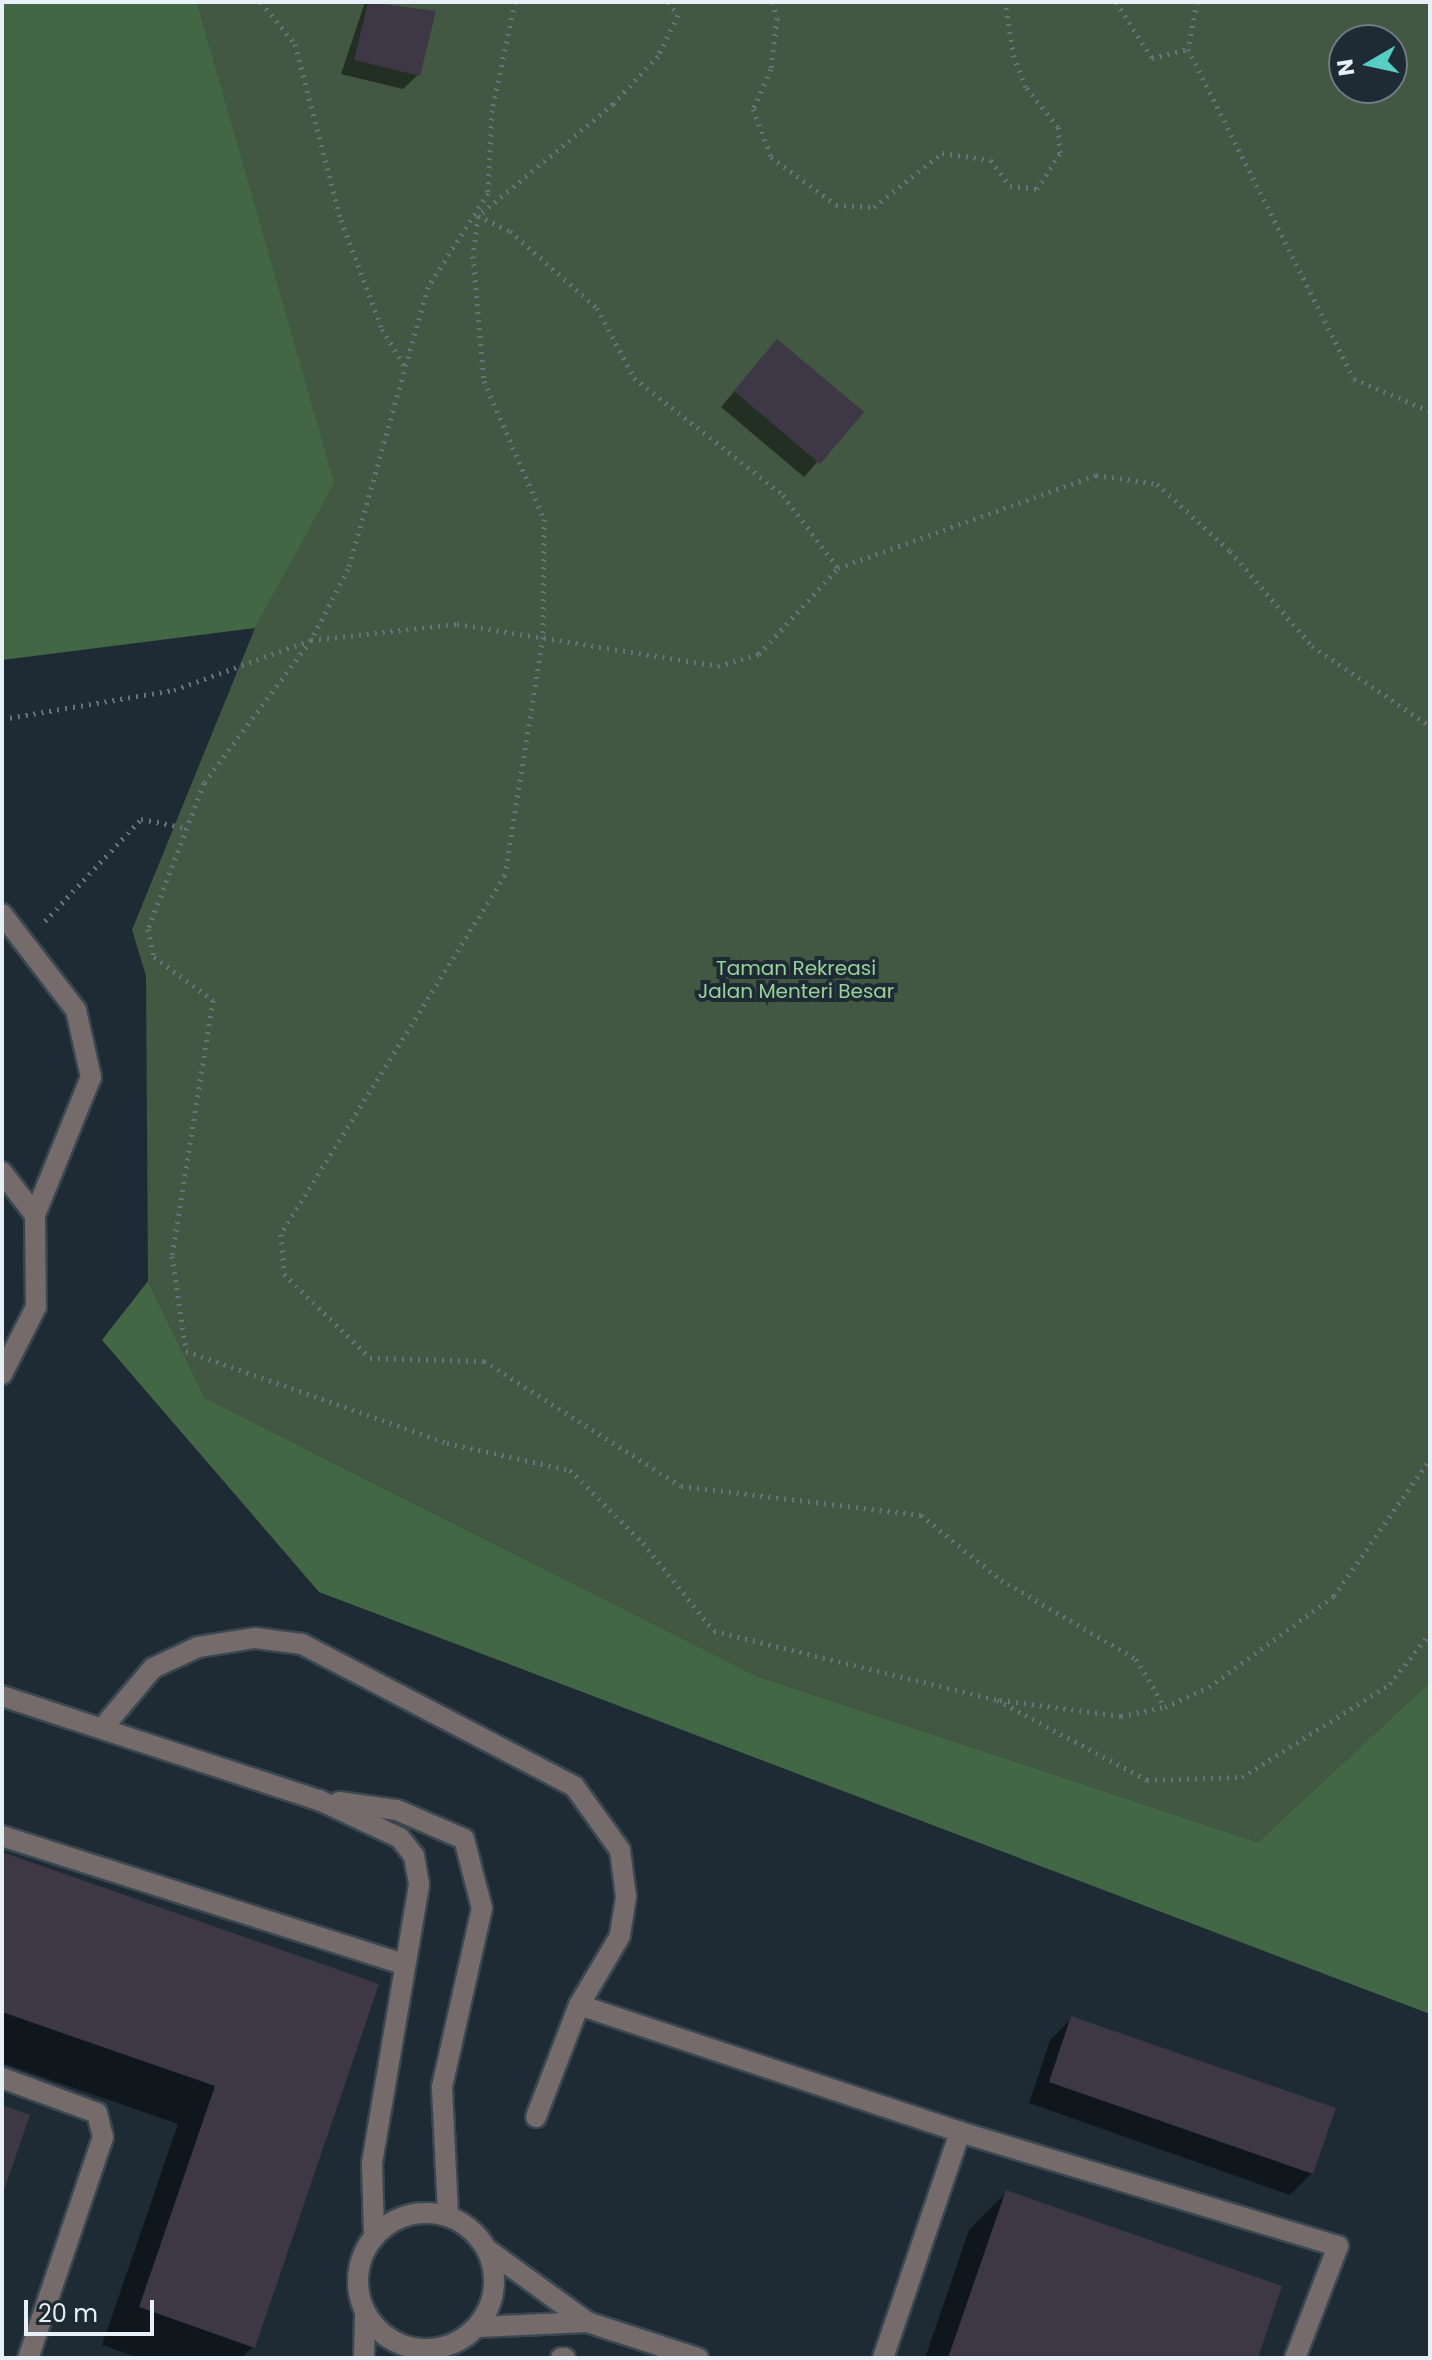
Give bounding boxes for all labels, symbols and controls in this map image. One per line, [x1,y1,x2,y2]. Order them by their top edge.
north arrow [1328,24,1408,104]
text: N [1329,57,1362,78]
park label: Taman Rekreasi Jalan Menteri Besar [698,957,894,1004]
scale bar [28,2284,158,2334]
text: 20 m [38,2297,98,2330]

